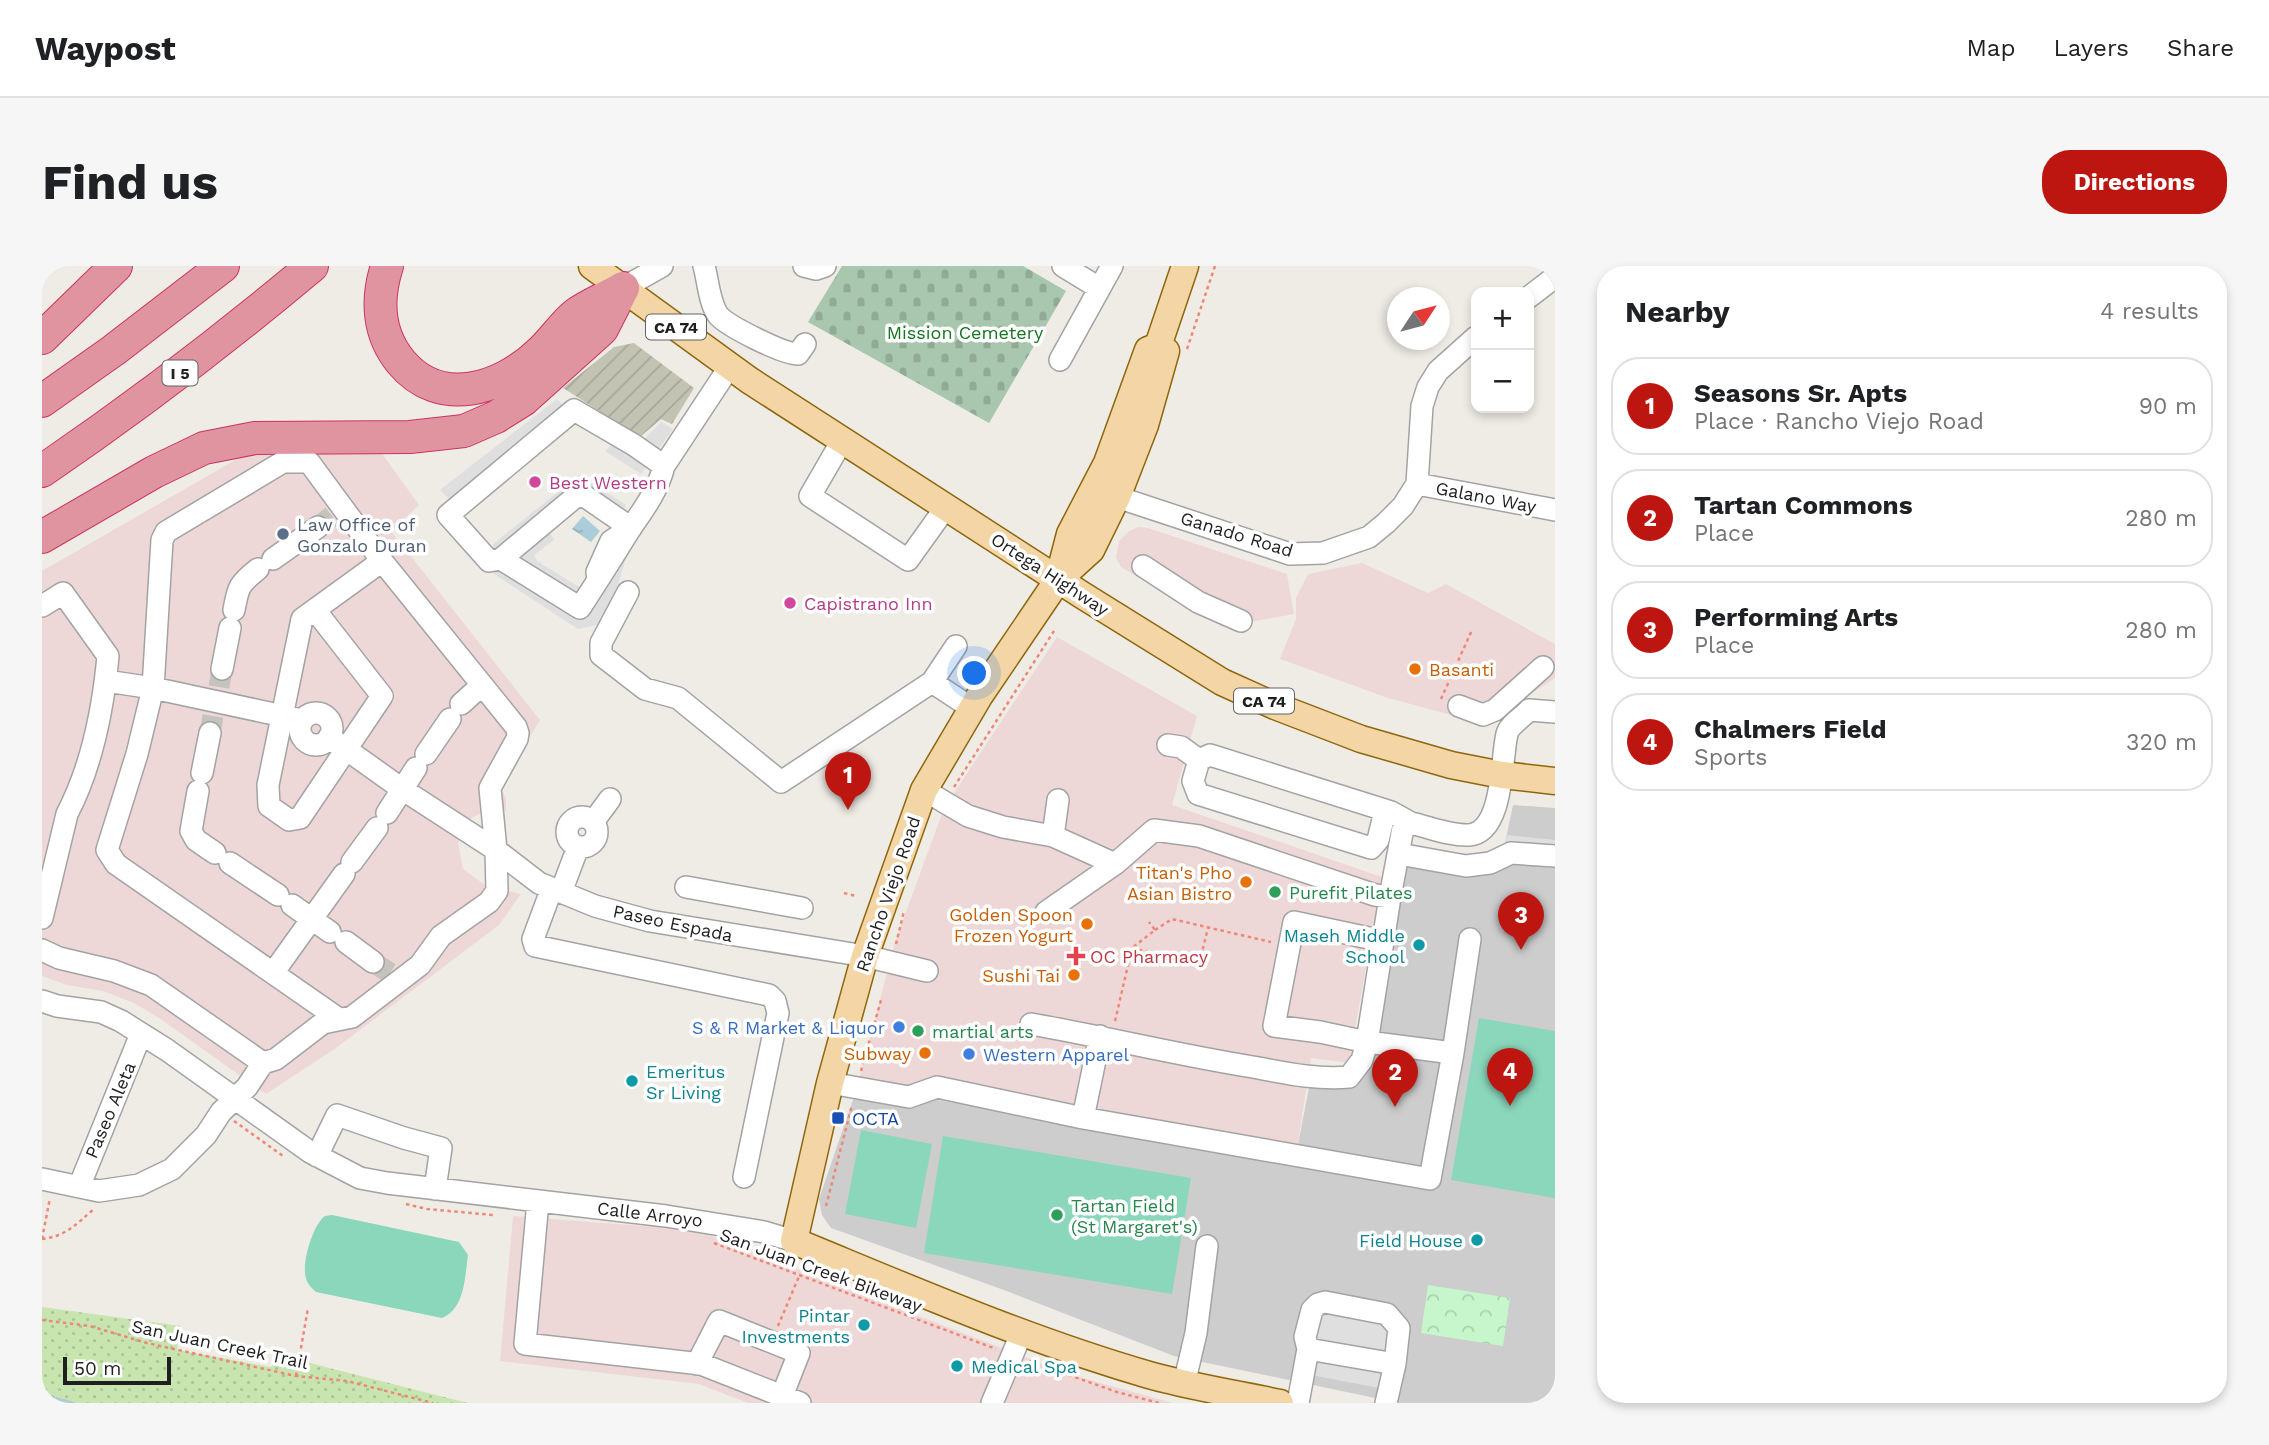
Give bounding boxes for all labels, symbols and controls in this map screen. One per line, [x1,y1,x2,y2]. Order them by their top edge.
text: Waypost [35,29,176,68]
text: Map [1967,34,2015,62]
text: Layers [2053,34,2129,62]
text: Share [2167,34,2234,62]
button: Directions [2042,150,2227,214]
text: Find us [42,153,218,211]
north arrow [1387,287,1450,350]
map controls [1471,287,1534,413]
button: + [1471,287,1534,350]
text: Nearby [1625,294,1730,329]
text: 4 results [2100,298,2199,325]
road number: CA 74 [646,314,706,340]
park label: Mission Cemetery [887,322,1044,343]
button: − [1471,350,1534,413]
road number: I 5 [162,360,198,386]
text: Seasons Sr. Apts [1694,378,1907,408]
text: 1 [1645,393,1655,420]
text: 90 m [2139,393,2197,420]
text: Place · Rancho Viejo Road [1694,408,1984,435]
place label: Best Western [549,472,667,493]
marker: Best Western [527,474,543,490]
street label: Galano Way [1434,477,1539,517]
text: Tartan Commons [1694,490,1913,520]
text: 2 [1643,505,1657,532]
text: 280 m [2125,505,2197,532]
street label: Ganado Road [1178,507,1296,561]
place label: Law Office of Gonzalo Duran [297,514,427,556]
text: Place [1694,520,1754,547]
marker: Law Office of Gonzalo Duran [275,526,291,542]
street label: Ortega Highway [987,528,1113,620]
place label: Capistrano Inn [804,593,933,614]
marker: Capistrano Inn [782,595,798,611]
text: Performing Arts [1694,602,1898,632]
text: 3 [1643,617,1657,644]
text: 280 m [2125,617,2197,644]
text: Place [1694,632,1754,659]
your location [957,656,991,690]
place label: Basanti [1429,659,1494,680]
marker: Basanti [1407,661,1423,677]
road number: CA 74 [1234,688,1294,714]
text: Chalmers Field [1694,714,1887,744]
text: 4 [1643,729,1657,756]
text: 320 m [2126,729,2197,756]
text: Sports [1694,744,1767,771]
pin: 1 [825,752,871,810]
street label: Rancho Viejo Road [851,813,925,975]
place label: Titan's Pho Asian Bistro [1127,862,1232,904]
marker: Titan's Pho Asian Bistro [1238,874,1254,890]
place label: Purefit Pilates [1289,882,1413,903]
marker: Purefit Pilates [1267,884,1283,900]
pin: 3 [1498,892,1544,950]
street label: Paseo Espada [611,900,735,946]
place label: Golden Spoon Frozen Yogurt [949,904,1073,946]
marker: Golden Spoon Frozen Yogurt [1079,916,1095,932]
place label: Maseh Middle School [1284,925,1405,967]
marker: Maseh Middle School [1411,937,1427,953]
place label: OC Pharmacy [1090,946,1209,967]
marker: OC Pharmacy [1068,948,1084,964]
place label: Sushi Tai [982,965,1060,986]
marker: Sushi Tai [1066,967,1082,983]
place label: S & R Market & Liquor [692,1017,885,1038]
marker: S & R Market & Liquor [891,1019,907,1035]
place label: martial arts [932,1021,1034,1042]
marker: martial arts [910,1023,926,1039]
place label: Subway [844,1043,912,1064]
place label: Western Apparel [983,1044,1129,1065]
marker: Subway [917,1045,933,1061]
marker: Western Apparel [961,1046,977,1062]
pin: 4 [1487,1048,1533,1106]
pin: 2 [1372,1049,1418,1107]
street label: Paseo Aleta [80,1059,140,1161]
place label: Emeritus Sr Living [646,1061,725,1103]
marker: Emeritus Sr Living [624,1073,640,1089]
place label: OCTA [852,1108,899,1129]
marker: OCTA [830,1110,846,1126]
place label: Tartan Field (St Margaret's) [1071,1195,1198,1237]
street label: Calle Arroyo [596,1197,704,1231]
marker: Tartan Field (St Margaret's) [1049,1207,1065,1223]
street label: San Juan Creek Bikeway [717,1224,926,1317]
place label: Field House [1359,1230,1463,1251]
marker: Field House [1469,1232,1485,1248]
place label: Pintar Investments [741,1305,850,1347]
street label: San Juan Creek Trail [130,1315,311,1373]
marker: Pintar Investments [856,1317,872,1333]
scale bar [63,1354,172,1386]
place label: Medical Spa [971,1356,1077,1377]
text: 50 m [74,1357,121,1380]
marker: Medical Spa [949,1358,965,1374]

